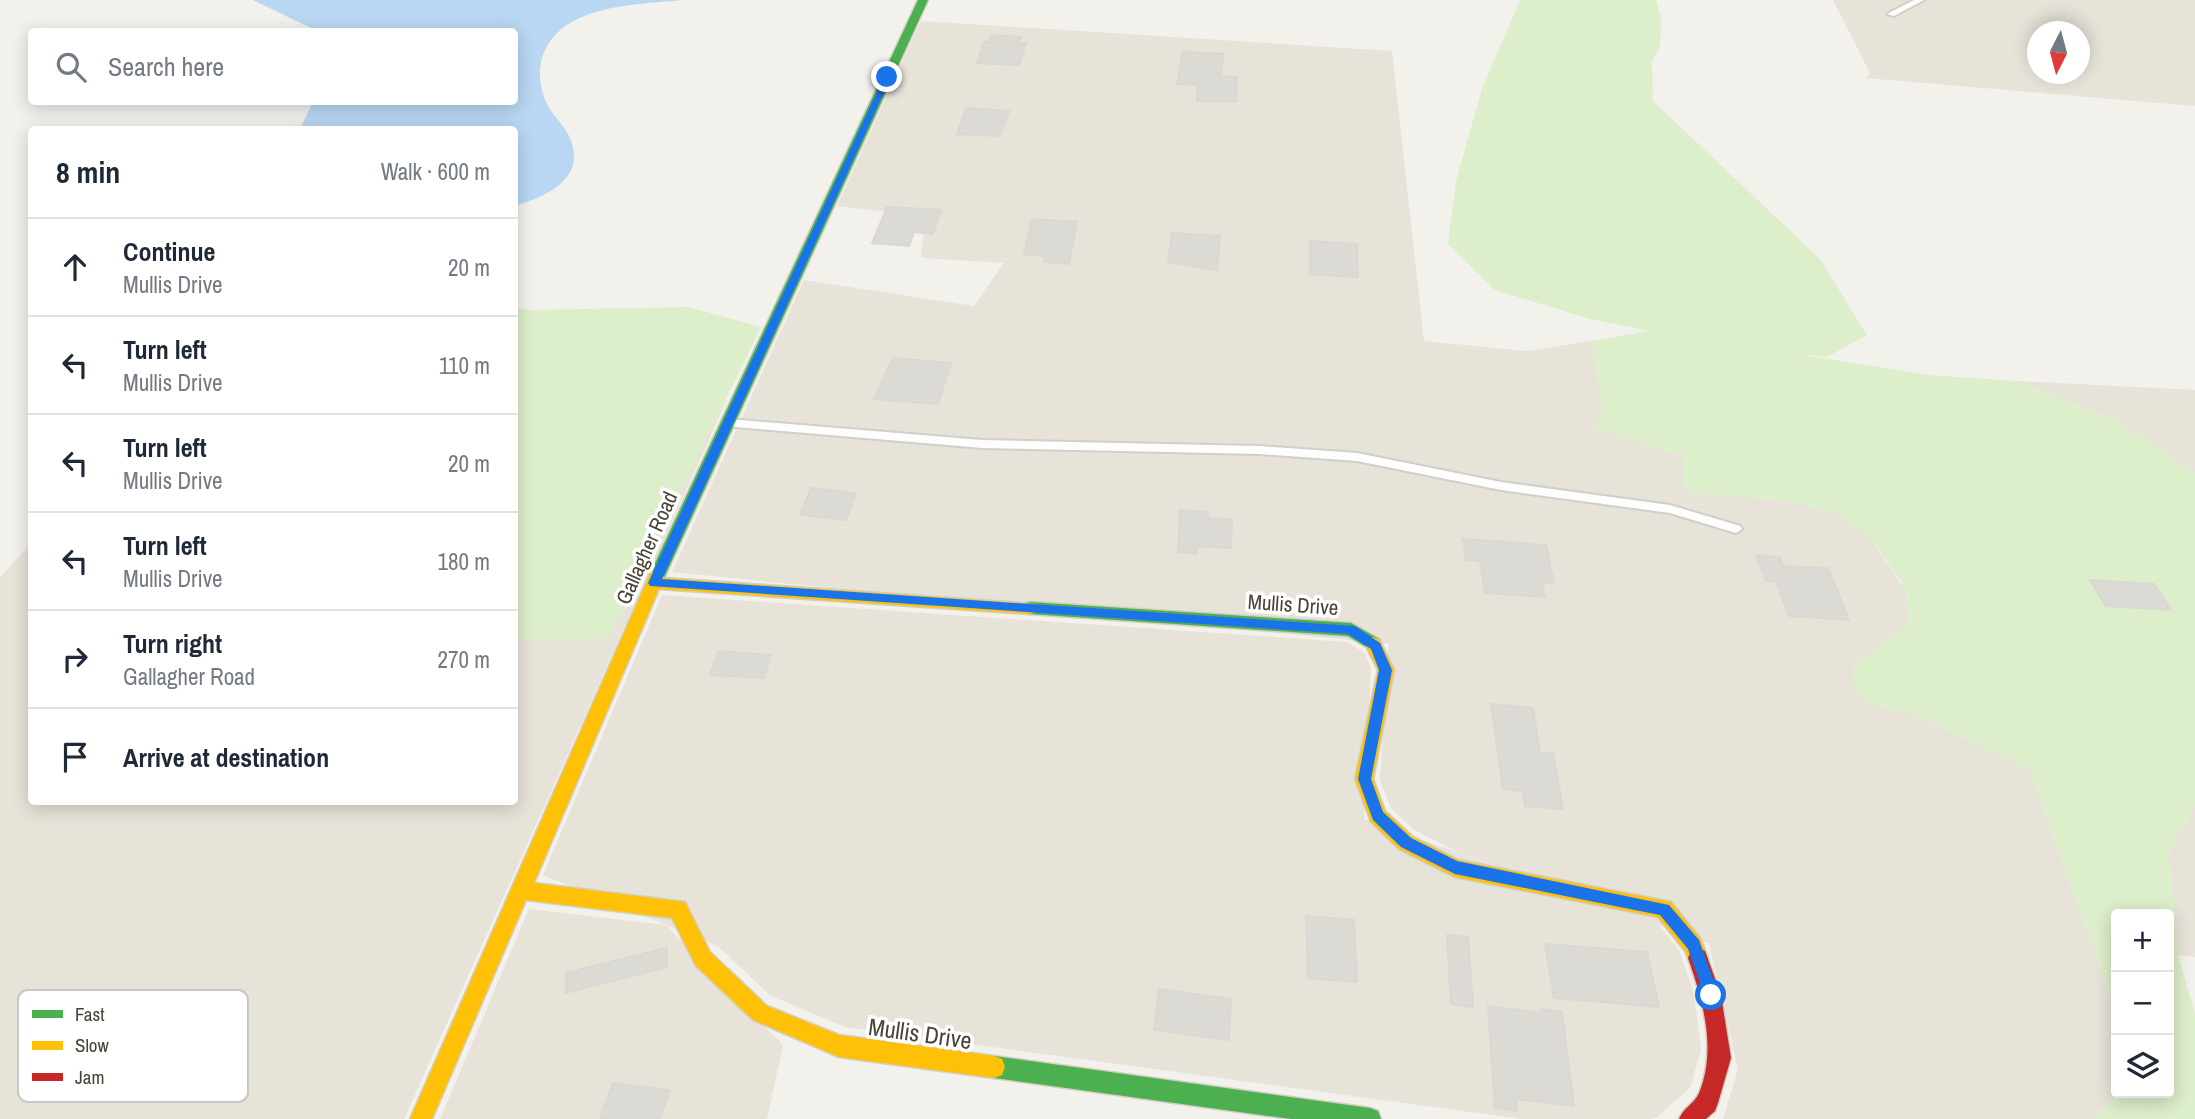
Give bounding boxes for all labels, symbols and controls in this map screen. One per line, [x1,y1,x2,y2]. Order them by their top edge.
north arrow [2027,21,2090,84]
search box [28,28,518,105]
icon: search [52,48,90,86]
text: Search here [108,49,224,84]
route end [871,61,902,92]
text: 8 min [56,152,120,192]
text: Walk · 600 m [381,156,490,187]
text: Continue [123,234,215,269]
icon: ahead [56,248,94,286]
text: 20 m [448,252,490,283]
text: Mullis Drive [123,269,223,300]
text: Turn left [123,332,207,367]
icon: left [56,346,94,384]
text: 110 m [439,350,490,381]
text: Mullis Drive [123,367,223,398]
text: Turn left [123,430,207,465]
icon: left [56,444,94,482]
text: 20 m [448,448,490,479]
text: Mullis Drive [123,465,223,496]
street label: Gallagher Road [609,487,684,609]
text: Turn left [123,528,207,563]
icon: left [56,542,94,580]
text: 180 m [438,546,490,577]
text: Mullis Drive [123,563,223,594]
street label: Mullis Drive [1247,587,1339,622]
text: Turn right [123,626,222,661]
icon: right [56,640,94,678]
text: 270 m [438,644,490,675]
text: Gallagher Road [123,661,255,692]
icon: arrive [56,738,94,776]
text: Arrive at destination [123,740,329,775]
map controls [2111,909,2174,1098]
button: + [2111,909,2174,972]
button: − [2111,972,2174,1035]
route start [1695,979,1726,1010]
legend [18,990,248,1102]
text: Fast [75,1001,105,1027]
street label: Mullis Drive [866,1010,974,1056]
text: Slow [75,1032,110,1058]
button: layers [2111,1035,2174,1098]
text: Jam [75,1064,104,1090]

